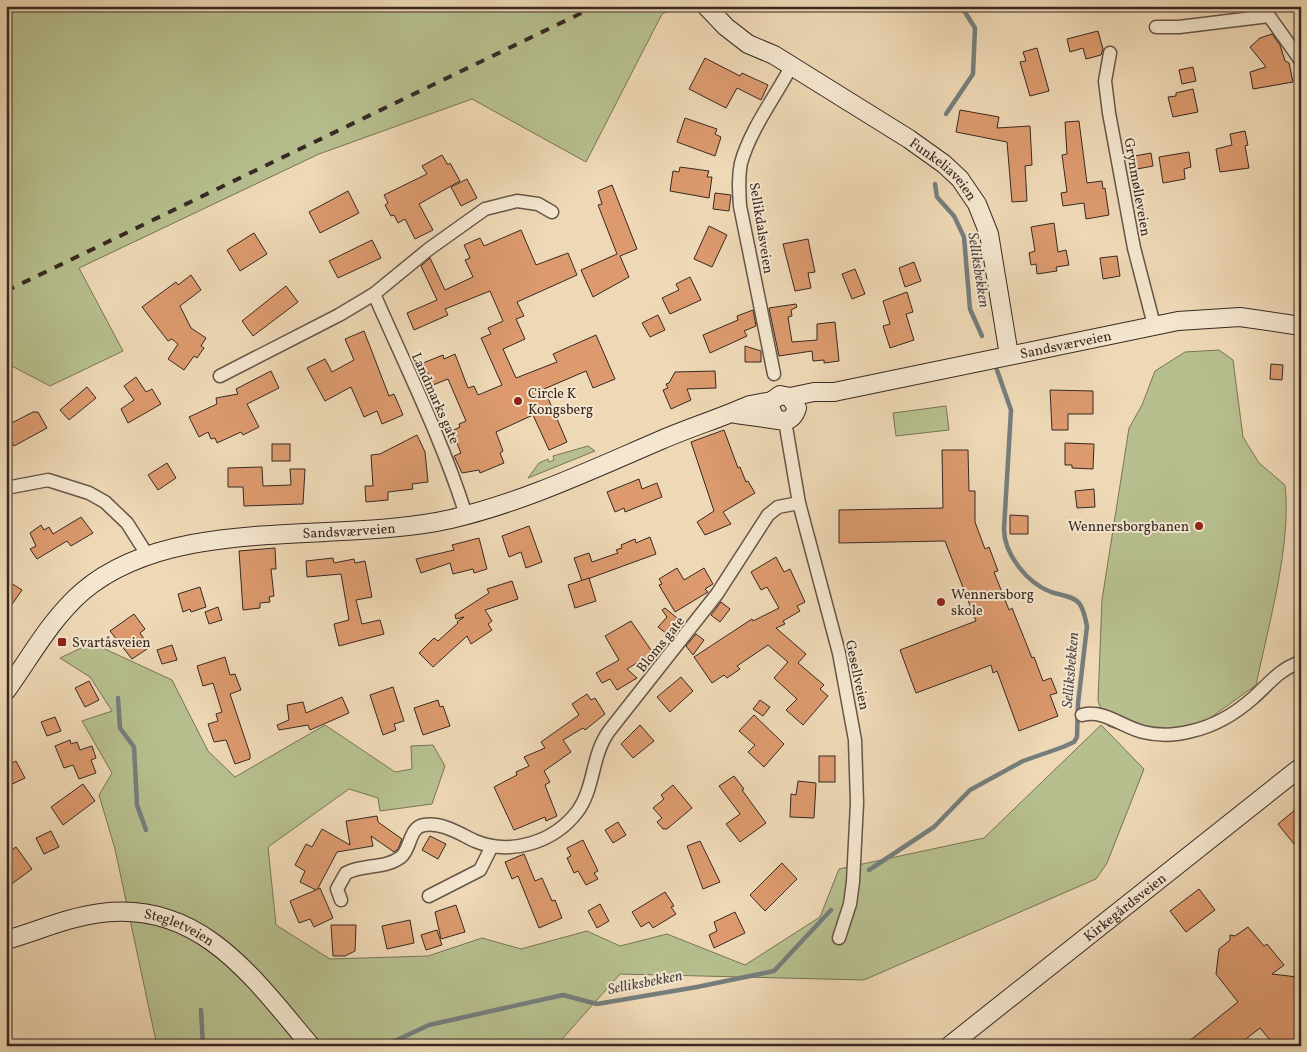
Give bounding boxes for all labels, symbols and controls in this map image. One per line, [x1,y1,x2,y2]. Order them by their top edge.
street label: Funkeliaveien [905,134,980,205]
street label: Grynmølleveien [1119,137,1155,238]
street label: Sellikdalsveien [744,181,777,275]
water label: Selliksbekken [961,231,994,310]
street label: Sandsværveien [1018,327,1113,364]
street label: Landmarks gate [406,350,463,448]
place label: Circle K Kongsberg [528,385,593,420]
marker: Circle K Kongsberg [512,395,524,407]
place label: Wennersborgbanen [1068,518,1189,537]
street label: Sandsværveien [302,520,396,544]
marker: Wennersborgbanen [1193,520,1205,532]
place label: Wennersborg skole [951,586,1034,621]
marker: Wennersborg skole [935,596,947,608]
street label: Bloms gate [633,613,690,677]
water label: Selliksbekken [1058,631,1085,709]
place label: Svartåsveien [72,634,151,653]
marker: Svartåsveien [56,636,68,648]
street label: Gesellveien [840,639,873,712]
street label: Kirkegårdsveien [1080,869,1171,947]
street label: Stegletveien [143,905,217,951]
water label: Selliksbekken [606,966,685,1001]

